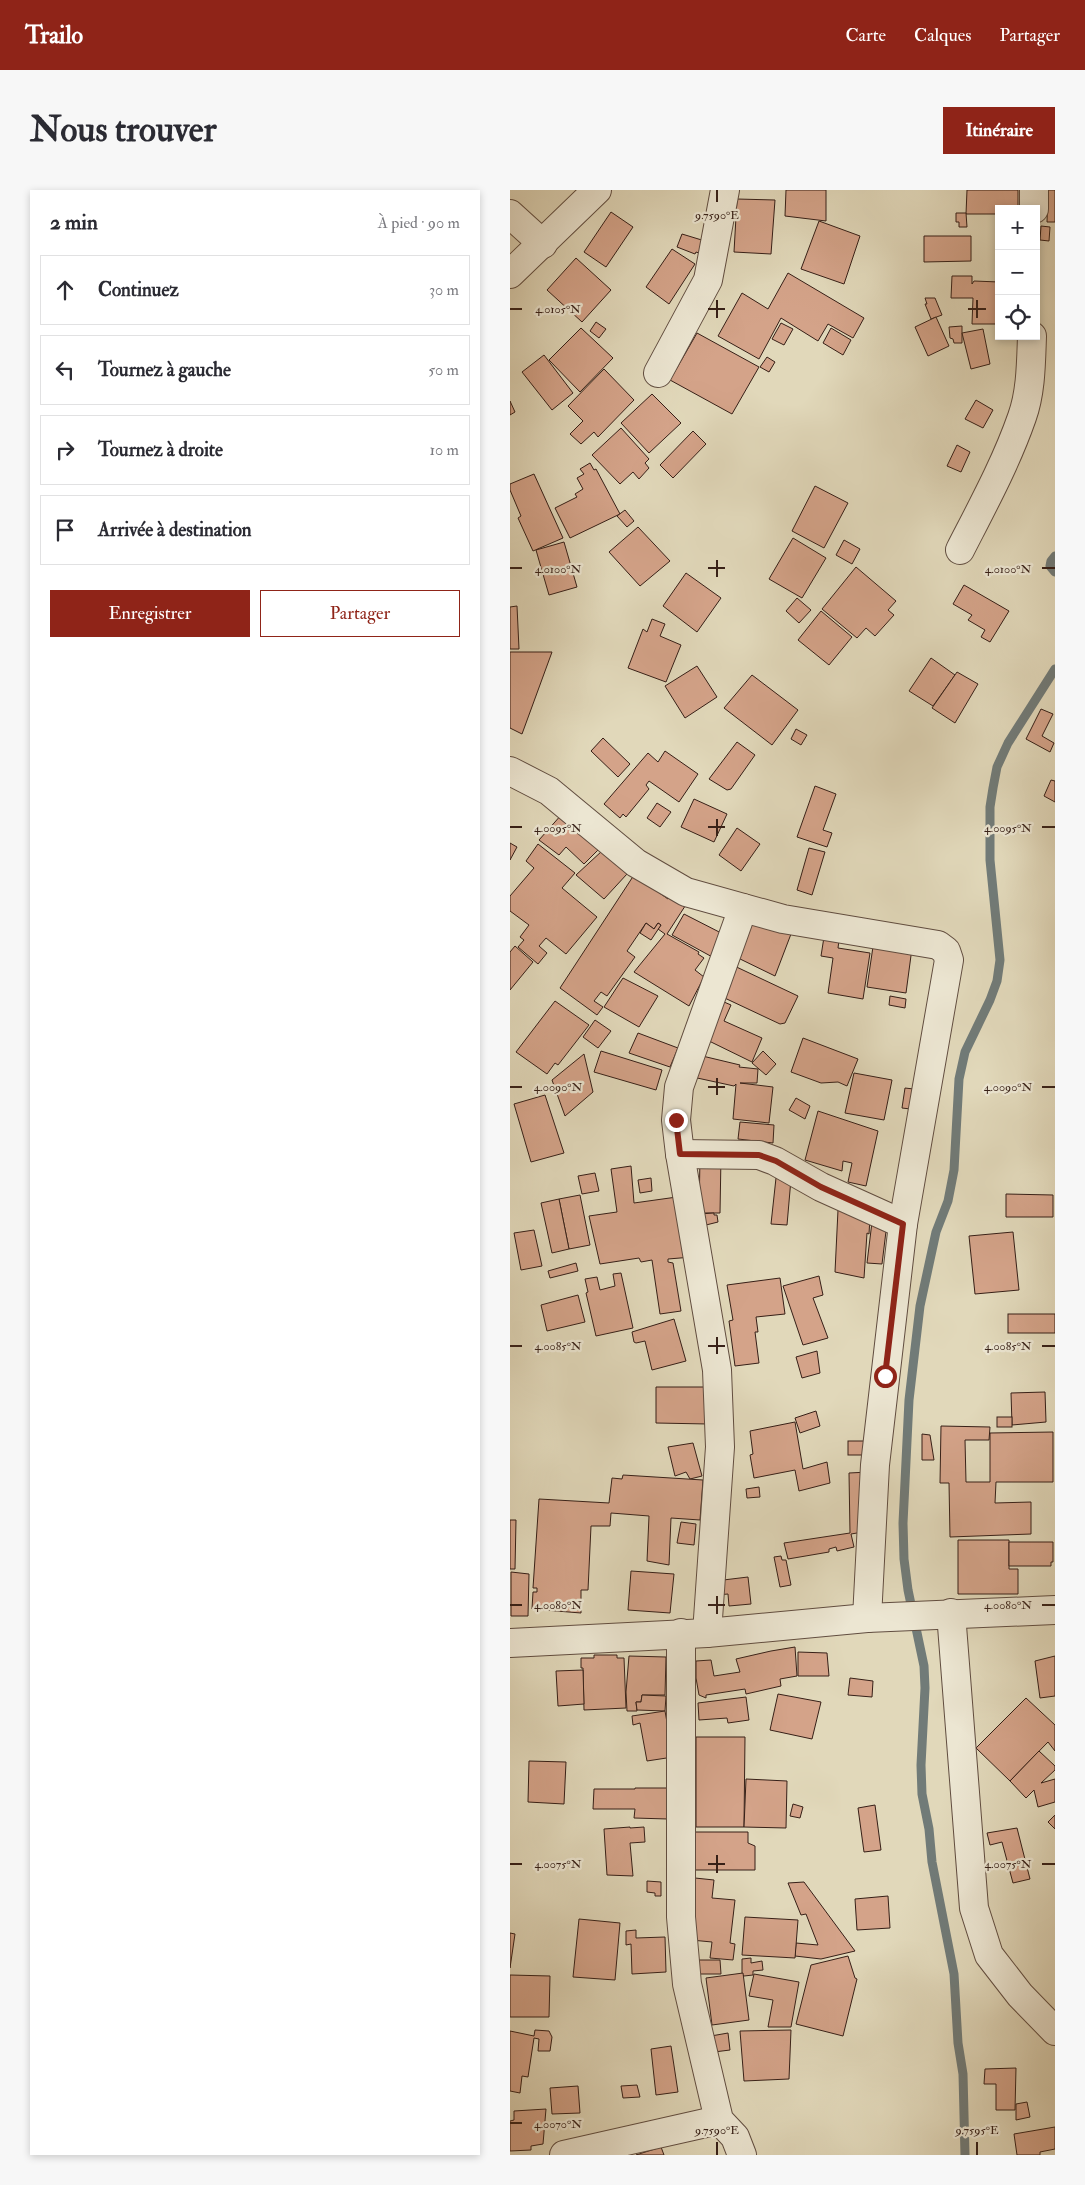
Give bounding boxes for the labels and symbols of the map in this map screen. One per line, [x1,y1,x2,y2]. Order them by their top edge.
text: 9.7590°E [694,208,739,223]
text: 4.0105°N [535,302,581,317]
text: 4.0100°N [535,562,582,577]
text: 4.0100°N [985,562,1032,577]
text: 4.0095°N [534,821,582,836]
text: 4.0095°N [984,821,1032,836]
text: 4.0090°N [534,1080,583,1095]
text: 4.0090°N [984,1080,1033,1095]
route end [665,1109,688,1132]
text: 4.0085°N [534,1339,582,1354]
text: 4.0085°N [984,1339,1032,1354]
route start [874,1365,897,1388]
text: 4.0080°N [534,1598,582,1613]
text: 4.0080°N [984,1598,1032,1613]
text: 4.0075°N [534,1857,582,1872]
text: 4.0075°N [984,1857,1032,1872]
text: 4.0070°N [534,2117,582,2132]
text: 9.7590°E [694,2123,739,2138]
text: 9.7595°E [954,2123,999,2138]

